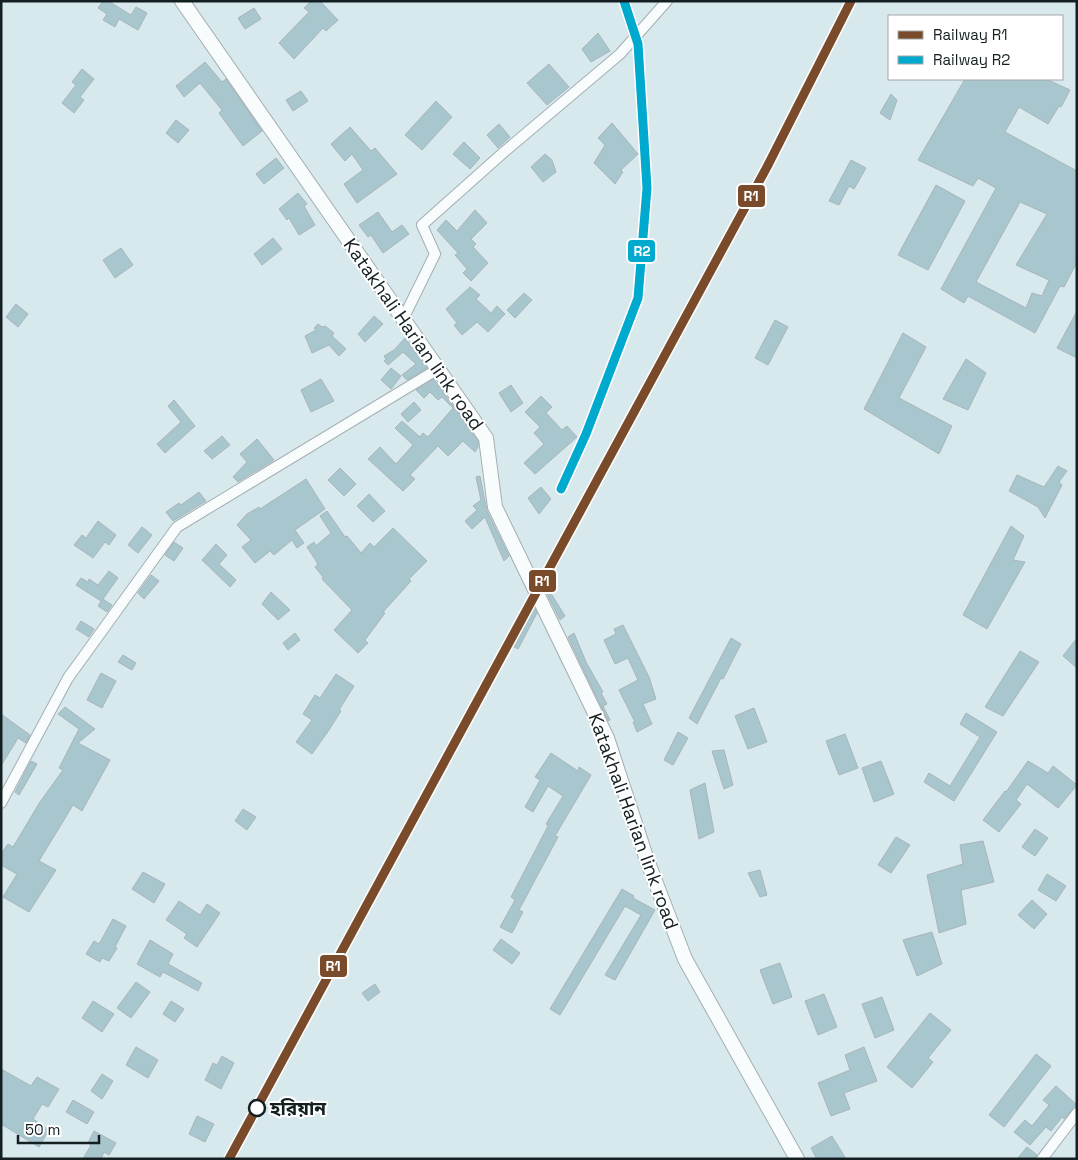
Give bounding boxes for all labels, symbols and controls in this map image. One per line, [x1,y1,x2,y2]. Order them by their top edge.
legend [888,15,1063,80]
text: Railway R1 [933,25,1008,44]
text: Railway R2 [933,50,1010,69]
line badge: R1 [737,184,766,208]
text: R1 [743,187,759,205]
street label: Katakhali Harian link road [338,233,489,435]
line badge: R2 [627,239,656,263]
text: R2 [633,242,651,260]
line badge: R1 [528,569,557,593]
text: R1 [534,572,550,590]
street label: Katakhali Harian link road [583,709,684,933]
line badge: R1 [319,954,348,978]
text: R1 [325,957,341,975]
place label: হরিয়ান [269,1096,327,1121]
marker: হরিয়ান [248,1099,266,1117]
scale bar [18,1112,99,1144]
text: 50 m [25,1120,60,1139]

